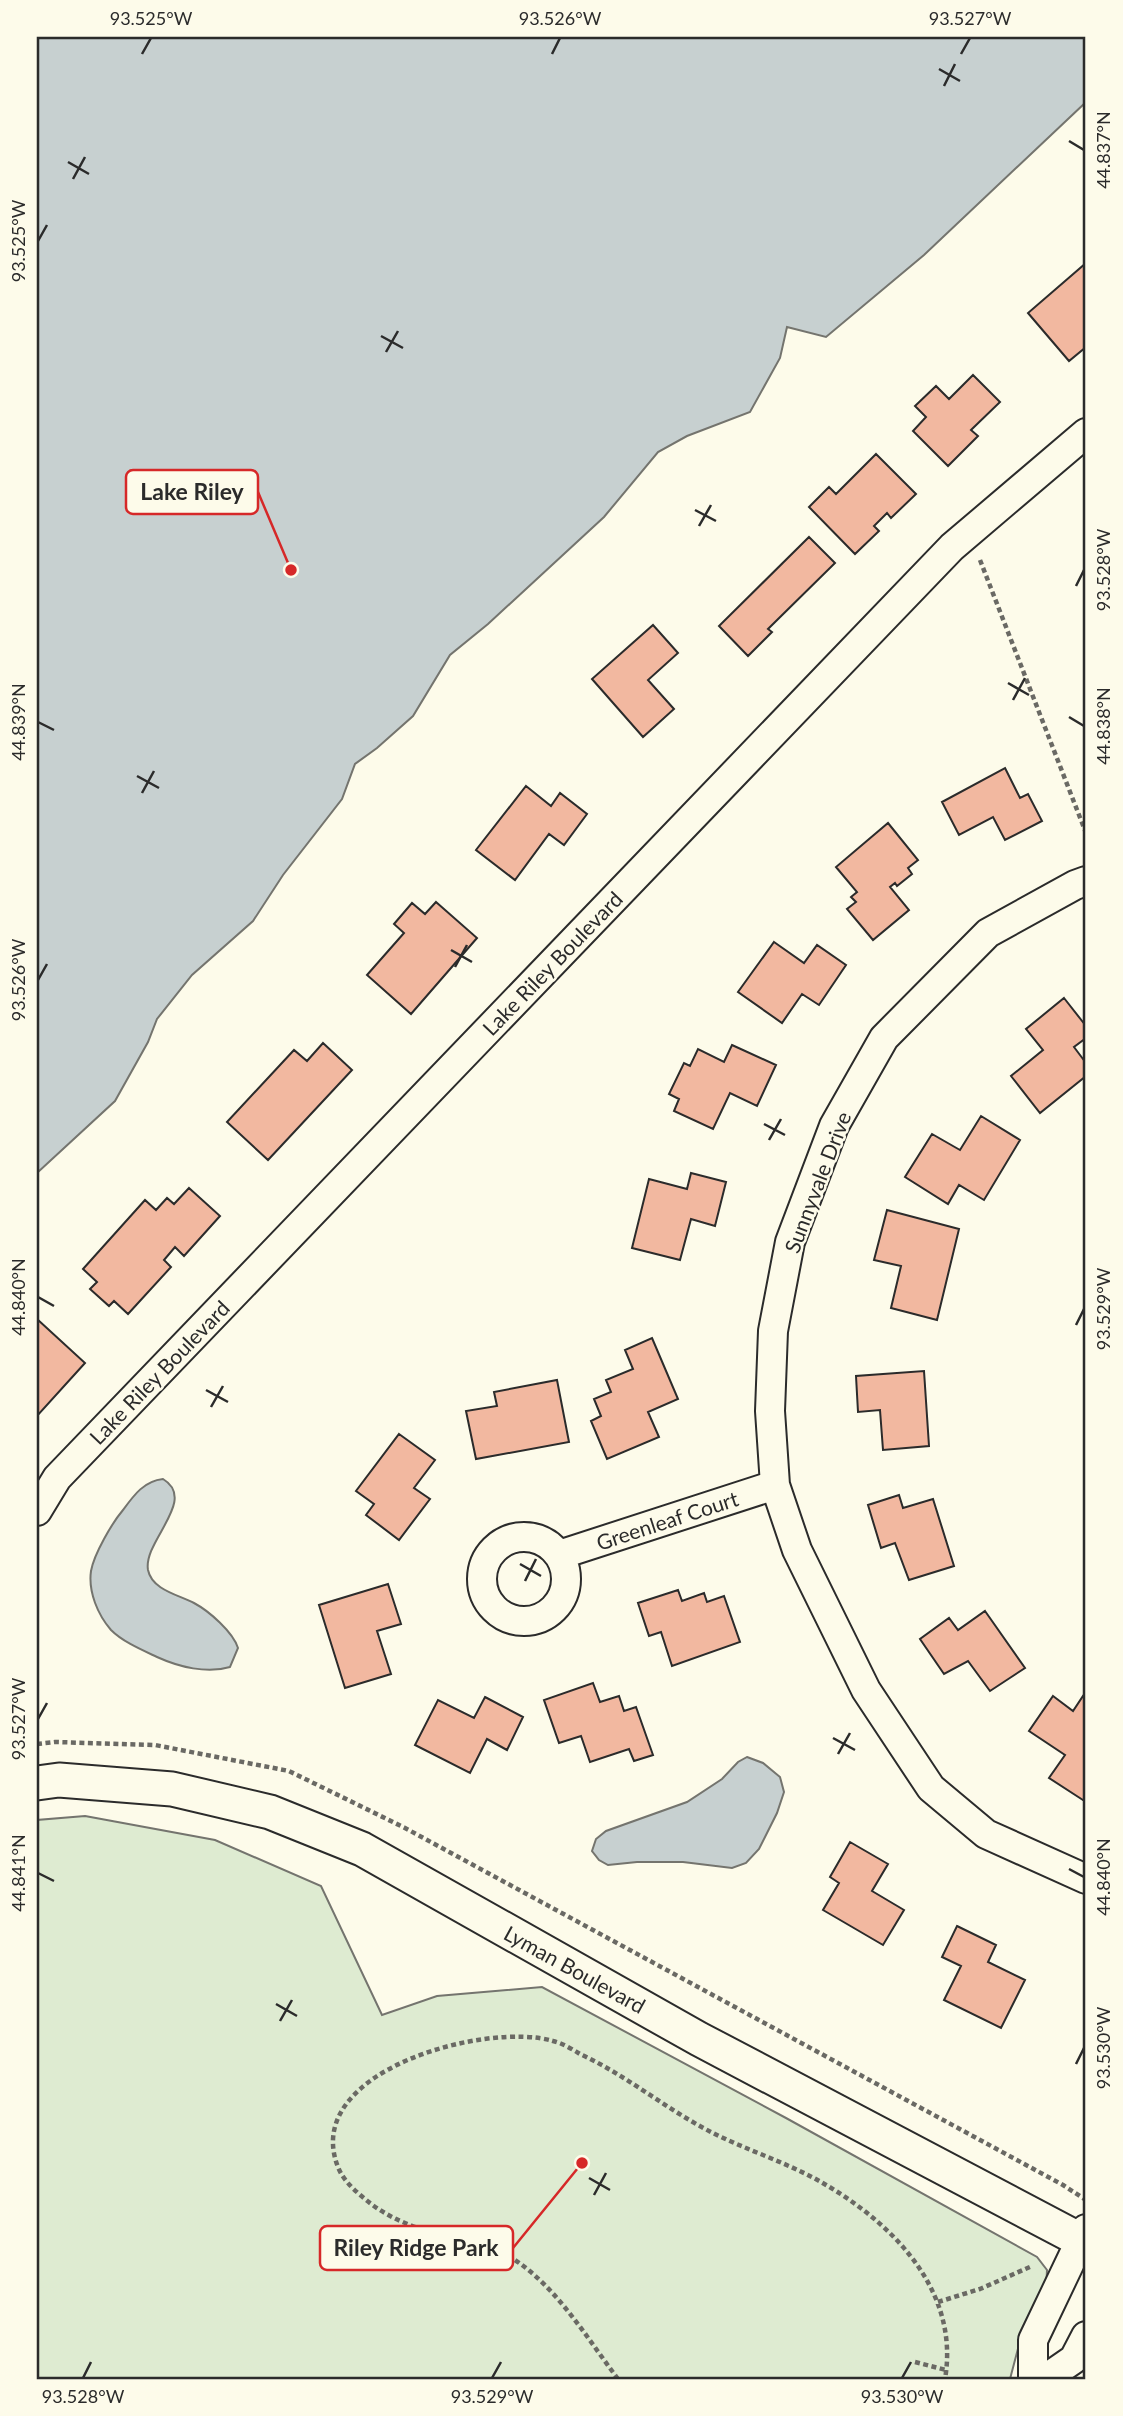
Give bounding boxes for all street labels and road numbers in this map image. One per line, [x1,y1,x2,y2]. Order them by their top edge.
street label: Lake Riley Boulevard [477,886,627,1040]
street label: Sunnyvale Drive [779,1108,855,1256]
street label: Lake Riley Boulevard [84,1295,234,1449]
street label: Greenleaf Court [593,1485,741,1555]
street label: Lyman Boulevard [500,1920,650,2018]

